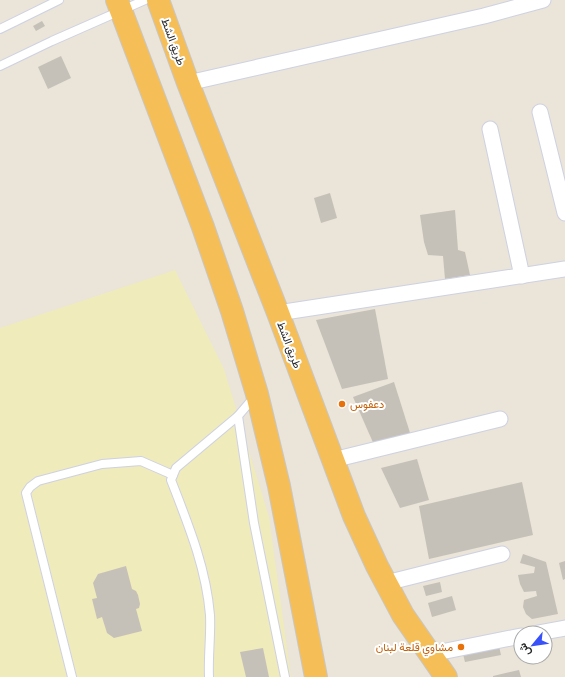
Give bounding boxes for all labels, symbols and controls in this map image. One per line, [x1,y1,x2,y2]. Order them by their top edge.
street label: طريق الشط [158,17,188,67]
street label: طريق الشط [274,320,304,370]
place label: دعفوس [350,398,384,411]
marker: دعفوس [337,399,347,409]
north arrow [513,625,553,665]
place label: مشاوي قلعة لبنان [376,641,453,657]
text: ش [516,641,534,659]
marker: مشاوي قلعة لبنان [456,642,466,652]

